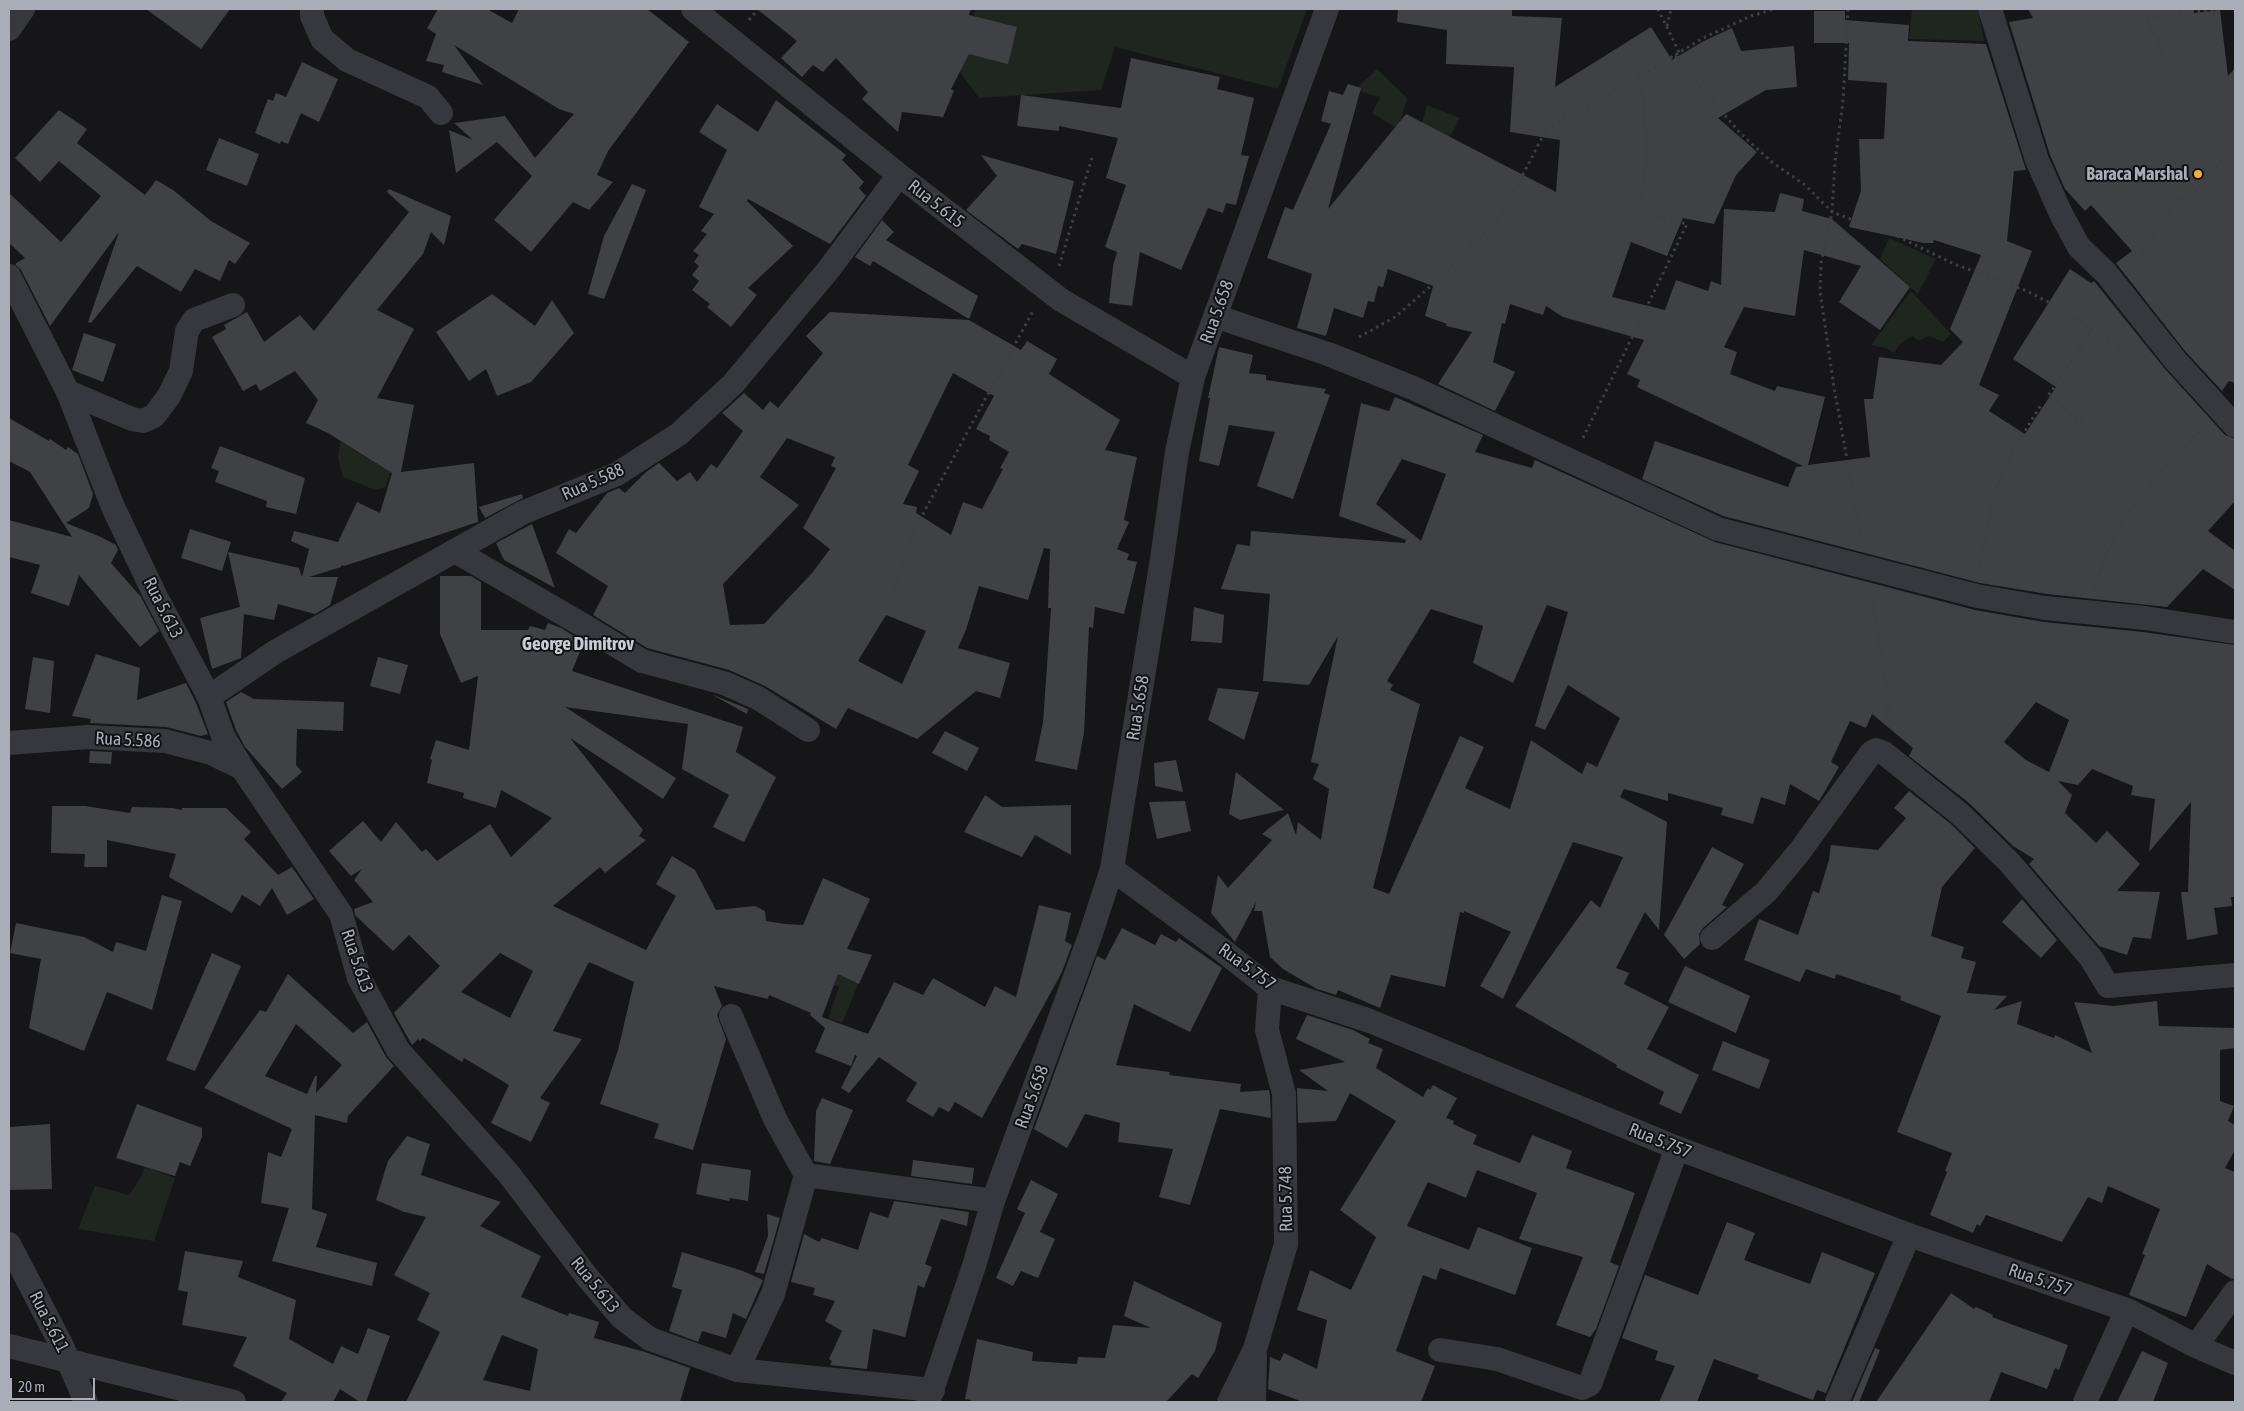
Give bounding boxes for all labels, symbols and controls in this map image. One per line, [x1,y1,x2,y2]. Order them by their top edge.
place label: Baraca Marshal [2086,163,2188,185]
marker: Baraca Marshal [2192,168,2204,180]
street label: Rua 5.615 [904,175,968,233]
street label: Rua 5.658 [1196,277,1238,347]
street label: Rua 5.588 [559,459,627,505]
street label: Rua 5.613 [138,574,188,642]
district label: George Dimitrov [522,633,634,655]
street label: Rua 5.658 [1122,674,1154,742]
street label: Rua 5.586 [95,727,161,753]
street label: Rua 5.613 [336,926,378,996]
street label: Rua 5.757 [1214,939,1280,995]
street label: Rua 5.658 [1011,1062,1053,1132]
street label: Rua 5.757 [1626,1119,1694,1163]
street label: Rua 5.748 [1275,1166,1297,1232]
street label: Rua 5.613 [566,1253,624,1317]
street label: Rua 5.757 [2005,1259,2075,1301]
street label: Rua 5.611 [24,1288,74,1356]
scale bar [12,1368,98,1400]
text: 20 m [18,1378,45,1395]

